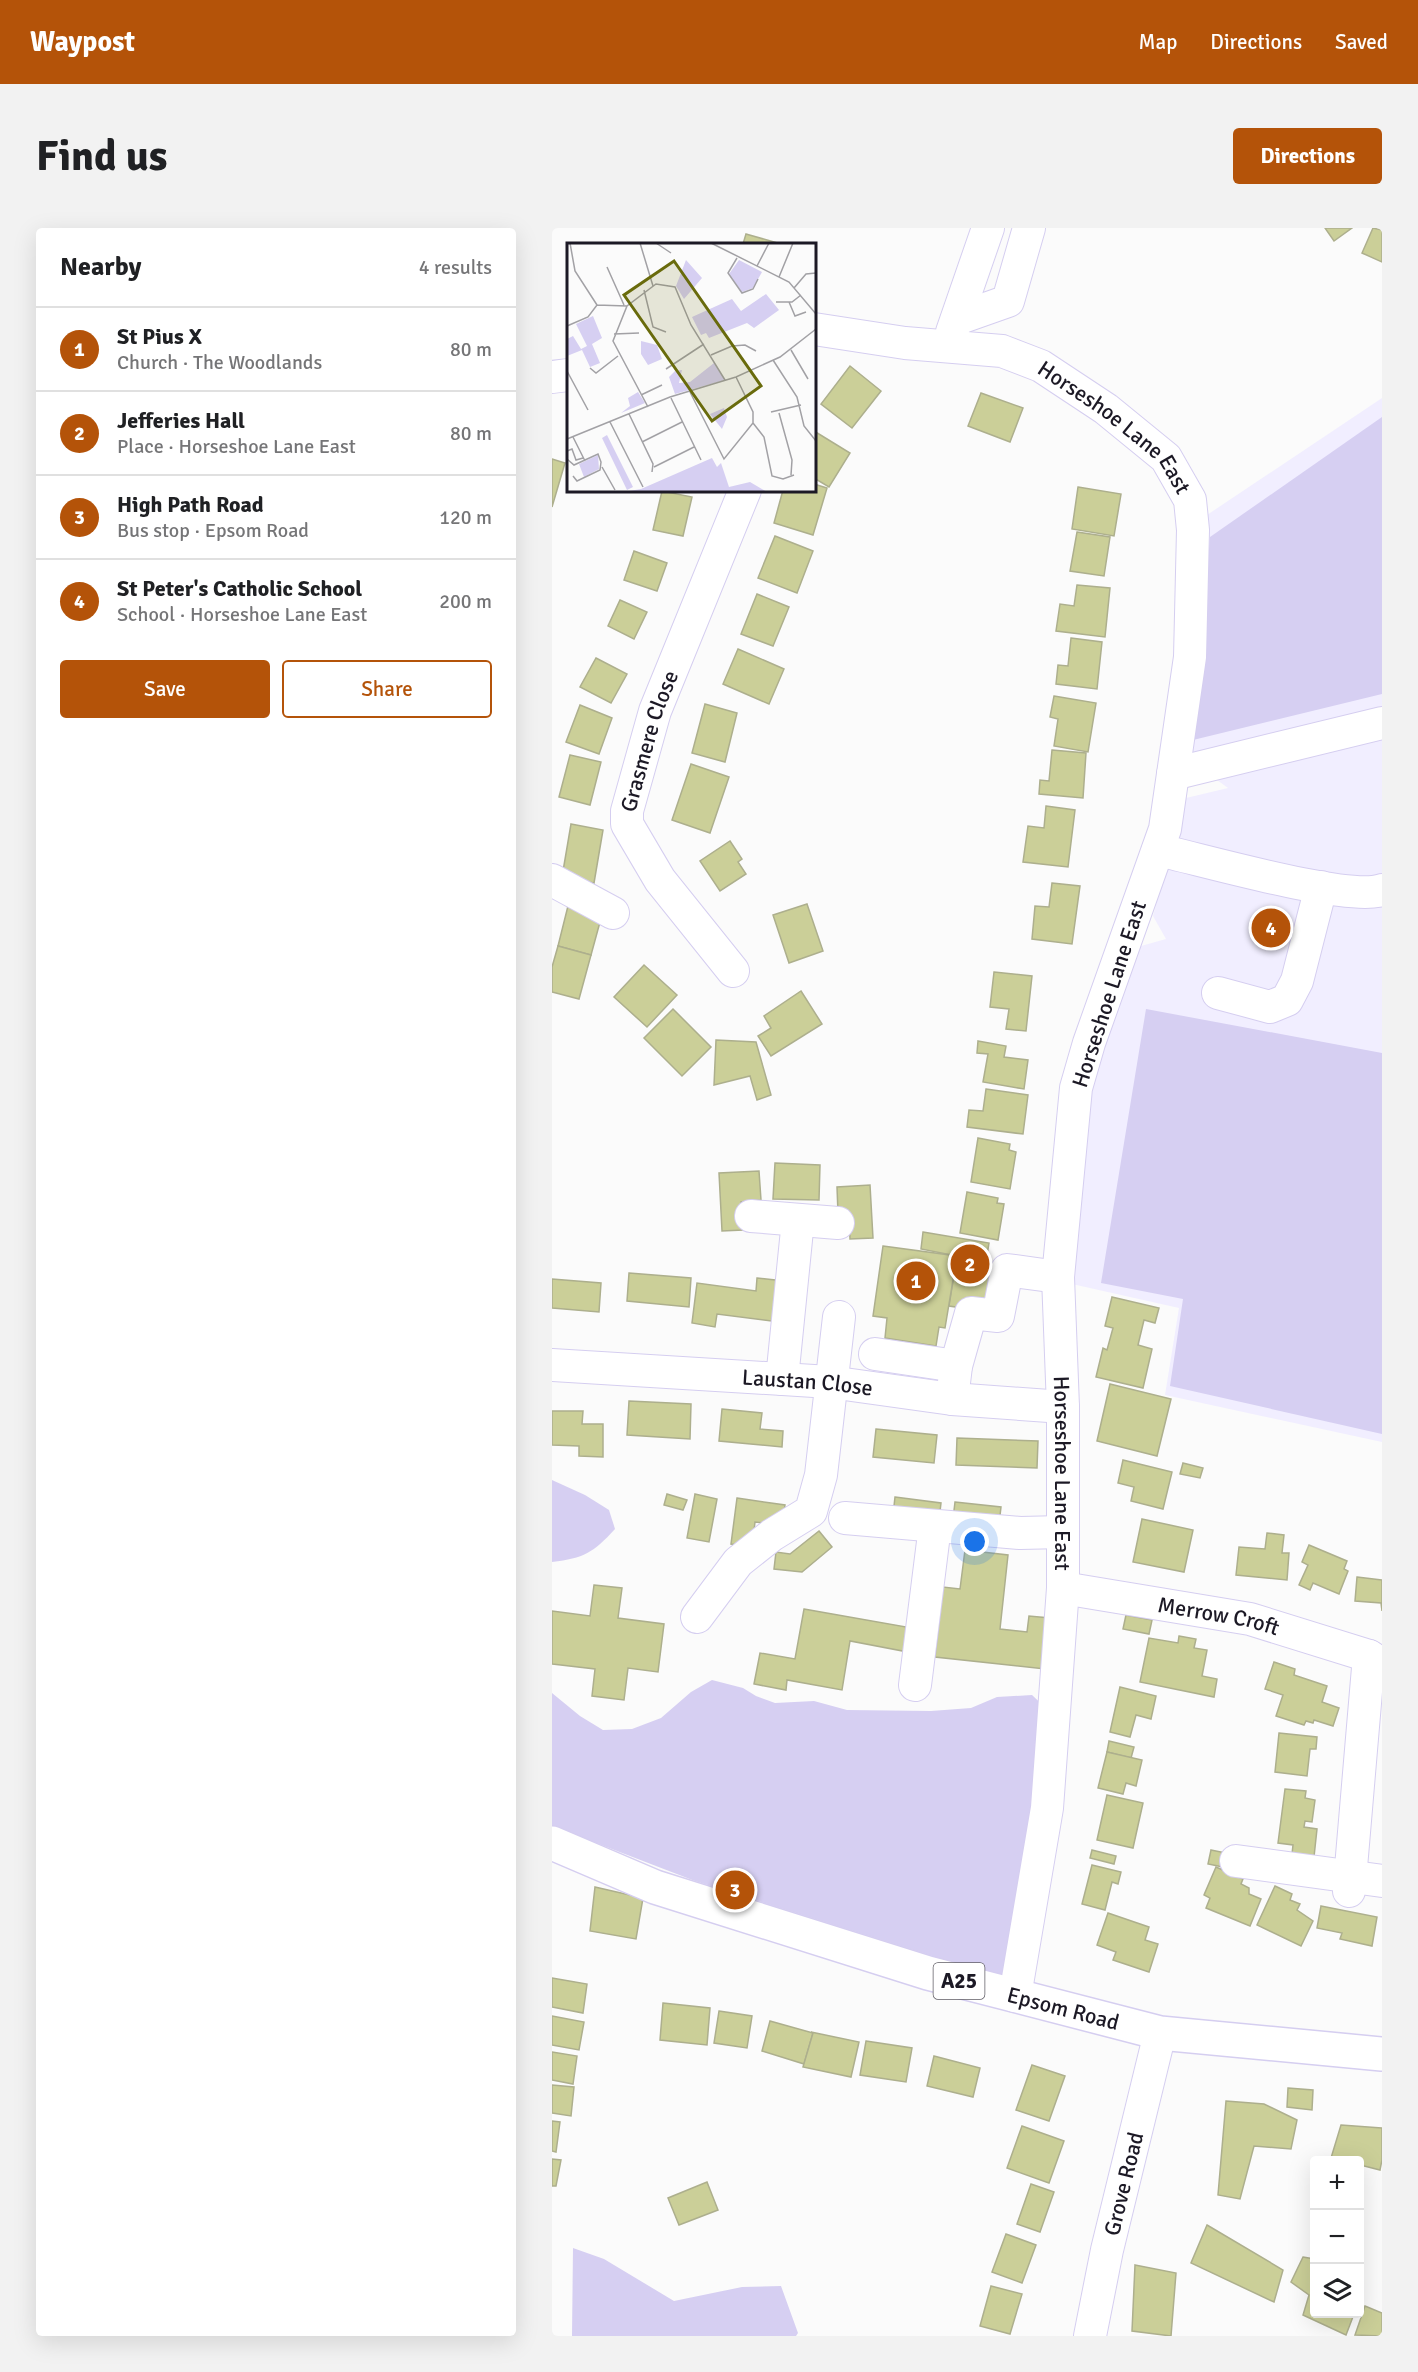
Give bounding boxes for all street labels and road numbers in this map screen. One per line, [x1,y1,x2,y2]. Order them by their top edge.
street label: Horseshoe Lane East [1033,354,1197,499]
street label: Grasmere Close [614,666,684,815]
street label: Horseshoe Lane East [1066,897,1152,1091]
street label: Laustan Close [741,1363,875,1401]
street label: Horseshoe Lane East [1048,1375,1077,1571]
street label: Merrow Croft [1156,1590,1283,1641]
road number: A25 [934,1963,984,1999]
street label: Epsom Road [1004,1981,1122,2035]
street label: Grove Road [1098,2129,1149,2238]

